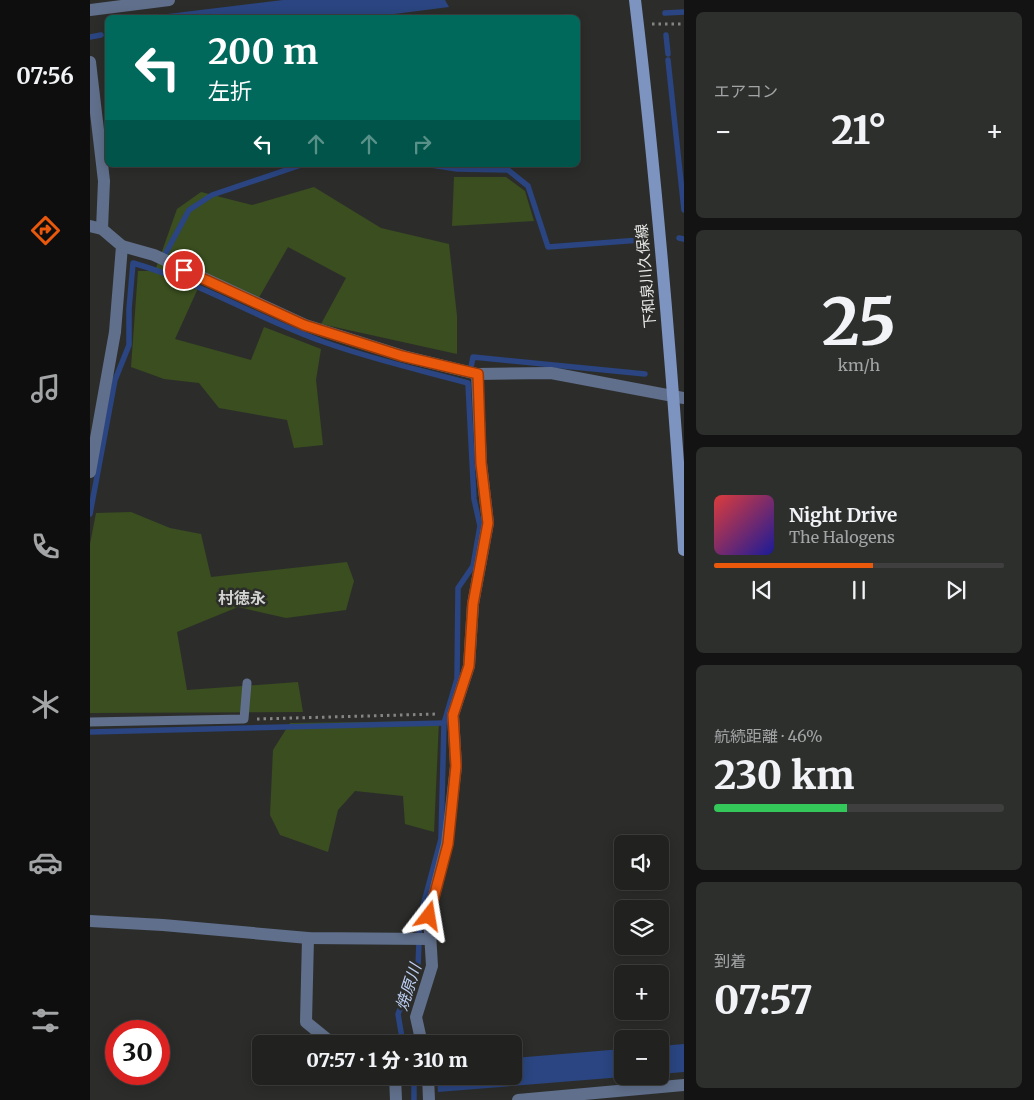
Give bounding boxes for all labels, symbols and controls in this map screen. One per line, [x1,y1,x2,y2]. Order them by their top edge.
text: 200 m [208,30,318,74]
icon: left [125,35,190,100]
text: 07:56 [16,62,74,90]
text: 左折 [208,77,252,105]
text: エアコン [714,81,778,101]
text: 21° [831,107,887,154]
text: − [714,113,733,149]
text: + [985,113,1004,149]
icon: left [249,130,277,158]
icon: ahead [302,130,330,158]
icon: ahead [355,130,383,158]
icon: right [408,130,436,158]
icon: directions [28,213,63,248]
street label: 下和泉川久保線 [631,223,660,329]
pin [163,249,205,291]
icon: arrive [170,256,198,284]
text: 25 [822,281,896,363]
text: km/h [838,355,880,375]
icon: music [28,371,63,406]
text: Night Drive [789,503,897,527]
text: The Halogens [789,527,895,547]
icon: phone [28,529,63,564]
icon: previous [748,576,776,604]
icon: pause [845,576,873,604]
icon: next [942,576,970,604]
district label: 村徳永 [218,588,266,608]
icon: climate [28,687,63,722]
text: 航続距離 · 46% [714,726,823,746]
text: 230 km [714,752,854,799]
map controls [614,835,669,1085]
button: sound [614,835,669,890]
icon: car [28,845,63,880]
position arrow [402,889,454,941]
button: layers [614,900,669,955]
text: 到着 [714,951,746,971]
water label: 焼原川 [391,959,426,1013]
button: + [614,965,669,1020]
text: 07:57 [714,977,813,1024]
icon: filters [28,1003,63,1038]
speed limit sign: 30 [105,1020,170,1085]
button: − [614,1030,669,1085]
text: 07:57 · 1 分 · 310 m [306,1048,468,1072]

